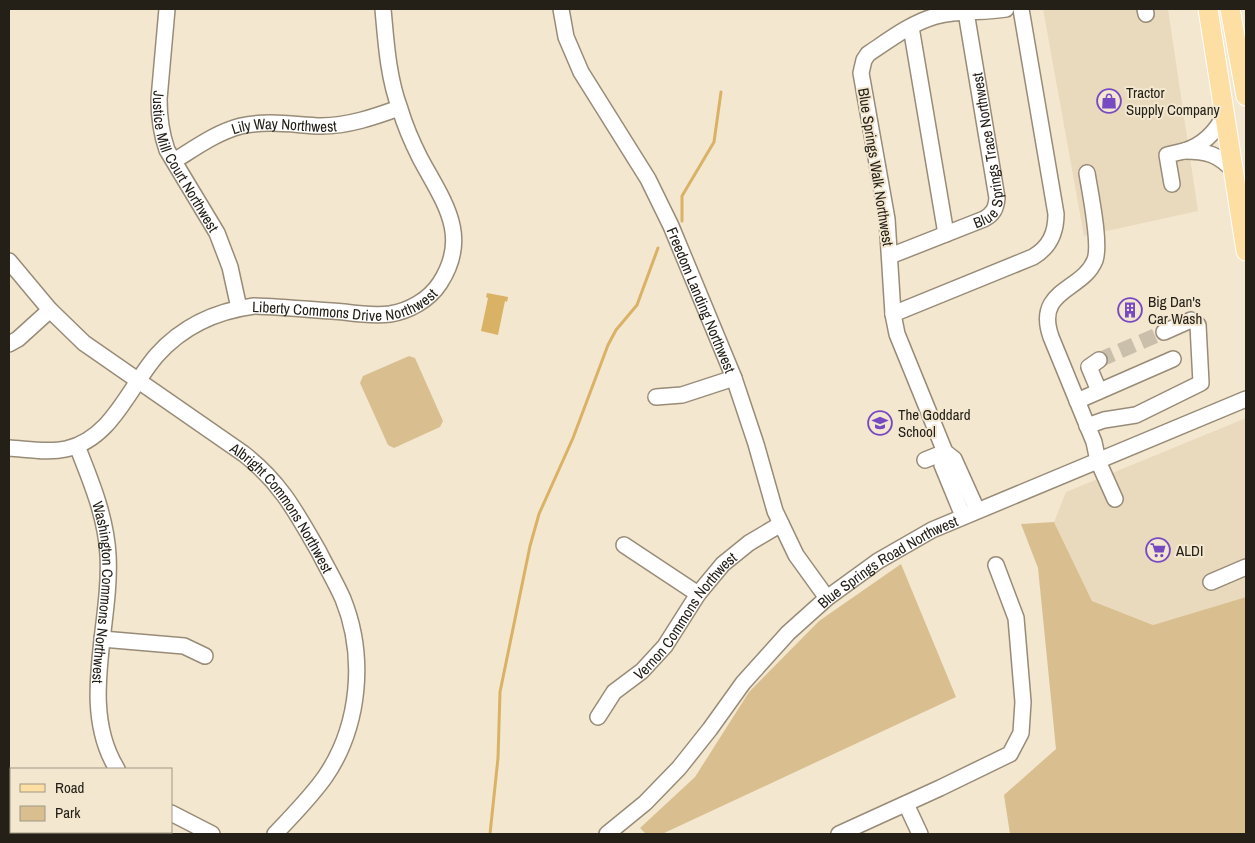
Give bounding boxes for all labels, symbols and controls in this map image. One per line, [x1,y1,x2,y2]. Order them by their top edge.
street label: Blue Springs Trace Northwest [960,63,984,227]
text: Blue Springs Trace Northwest [966,71,1007,233]
place label: Tractor Supply Company [1126,82,1221,120]
street label: Blue Springs Walk Northwest [853,87,899,248]
shop icon: Tractor Supply Company [1096,88,1122,114]
street label: Justice Mill Court Northwest [148,90,225,236]
street label: Lily Way Northwest [228,113,338,139]
street label: Freedom Landing Northwest [662,224,741,376]
street label: Liberty Commons Drive Northwest [252,283,442,325]
place label: Big Dan's Car Wash [1148,291,1202,329]
building icon: Big Dan's Car Wash [1117,297,1143,323]
place label: The Goddard School [898,404,970,442]
school or university icon: The Goddard School [867,410,893,436]
street label: Albright Commons Northwest [225,437,339,577]
street label: Washington Commons Northwest [88,499,119,685]
street label: Blue Springs Road Northwest [813,510,961,613]
supermarket icon: ALDI [1145,537,1171,563]
place label: ALDI [1175,540,1203,561]
street label: Vernon Commons Northwest [629,546,741,684]
legend [10,768,172,833]
text: Road [55,777,84,798]
text: Park [55,802,81,823]

